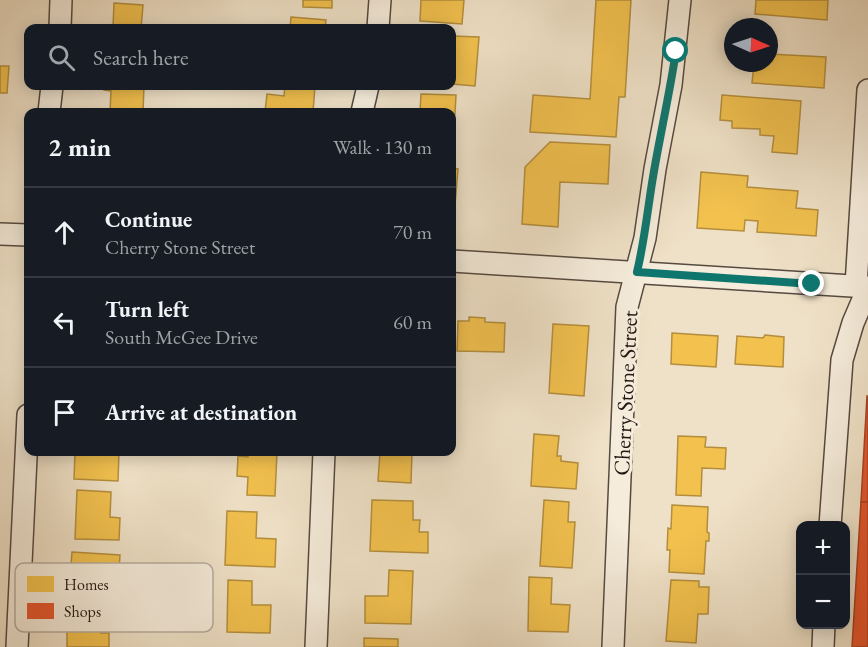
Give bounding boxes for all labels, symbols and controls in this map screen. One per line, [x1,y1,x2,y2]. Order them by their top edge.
north arrow [724,18,778,72]
search box [24,24,456,90]
route start [662,37,688,63]
icon: search [45,41,78,74]
text: Search here [93,43,188,72]
text: 2 min [48,130,111,164]
text: Walk · 130 m [333,134,432,160]
text: Continue [105,205,192,234]
icon: ahead [48,216,81,249]
text: 70 m [393,219,432,245]
text: Cherry Stone Street [105,234,255,260]
route end [798,270,824,296]
text: Turn left [105,295,189,324]
icon: left [48,306,81,339]
text: 60 m [393,309,432,335]
street label: Cherry Stone Street [607,310,644,476]
text: South McGee Drive [105,324,258,350]
icon: arrive [48,396,81,429]
text: Arrive at destination [105,398,297,427]
map controls [796,521,850,629]
button: + [796,521,850,575]
legend [15,563,213,632]
text: Homes [64,574,109,595]
button: − [796,575,850,629]
text: Shops [64,601,101,622]

